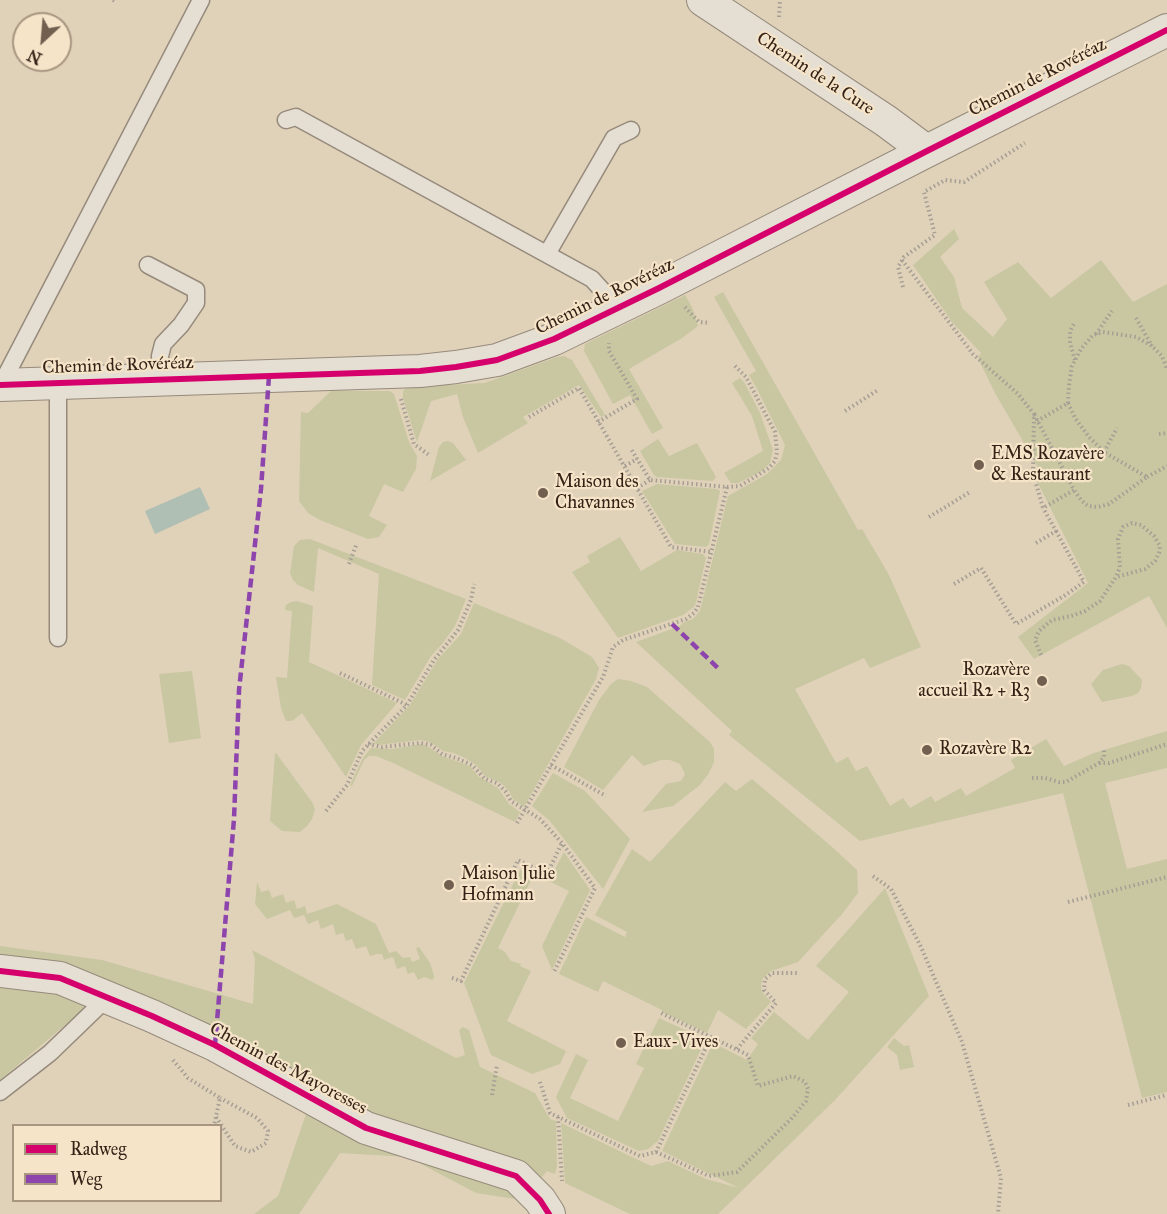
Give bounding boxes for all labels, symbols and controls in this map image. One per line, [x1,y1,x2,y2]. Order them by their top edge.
north arrow [12,12,72,72]
street label: Chemin de la Cure [752,28,878,120]
street label: Chemin de Rovéréaz [966,34,1110,122]
text: N [25,45,45,68]
street label: Chemin de Rovéréaz [532,254,678,340]
street label: Chemin de Rovéréaz [42,353,194,379]
place label: EMS Rozavère & Restaurant [991,444,1104,486]
marker: EMS Rozavère & Restaurant [972,458,986,472]
place label: Maison des Chavannes [555,472,639,514]
marker: Maison des Chavannes [536,486,550,500]
place label: Rozavère accueil R2 + R3 [918,660,1030,702]
marker: Rozavère accueil R2 + R3 [1035,674,1049,688]
place label: Rozavère R2 [939,739,1032,761]
marker: Rozavère R2 [920,743,934,757]
place label: Maison Julie Hofmann [461,864,555,906]
marker: Maison Julie Hofmann [442,878,456,892]
street label: Chemin des Mayoresses [206,1018,370,1120]
place label: Eaux-Vives [633,1032,718,1054]
marker: Eaux-Vives [614,1036,628,1050]
legend [12,1124,222,1202]
text: Radweg [70,1138,127,1160]
text: Weg [70,1168,102,1190]

